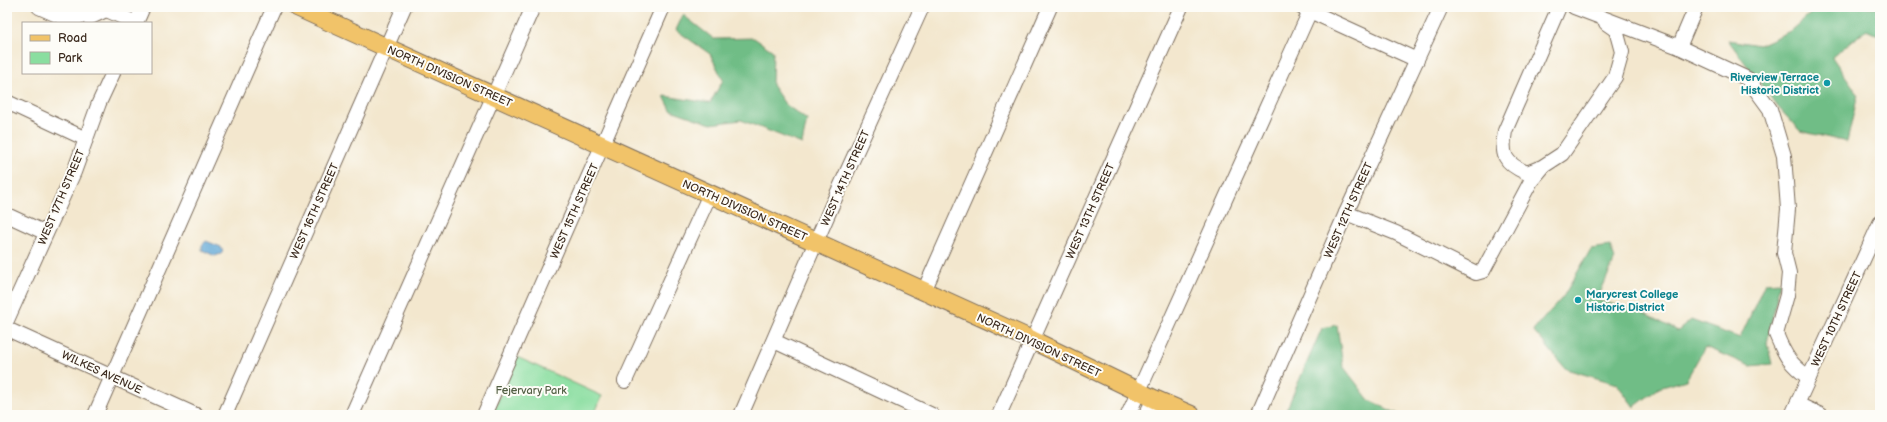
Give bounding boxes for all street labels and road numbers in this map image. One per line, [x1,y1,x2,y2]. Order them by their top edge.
street label: NORTH DIVISION STREET [385,43,515,110]
street label: WEST 14TH STREET [818,128,873,228]
street label: WEST 17TH STREET [35,147,88,247]
street label: WEST 12TH STREET [1321,160,1376,260]
street label: WEST 16TH STREET [287,161,342,261]
street label: WEST 15TH STREET [548,161,602,261]
street label: WEST 13TH STREET [1063,161,1118,261]
street label: NORTH DIVISION STREET [680,177,810,244]
street label: WEST 10TH STREET [1809,269,1864,369]
street label: NORTH DIVISION STREET [975,311,1103,380]
street label: WILKES AVENUE [60,348,144,397]

